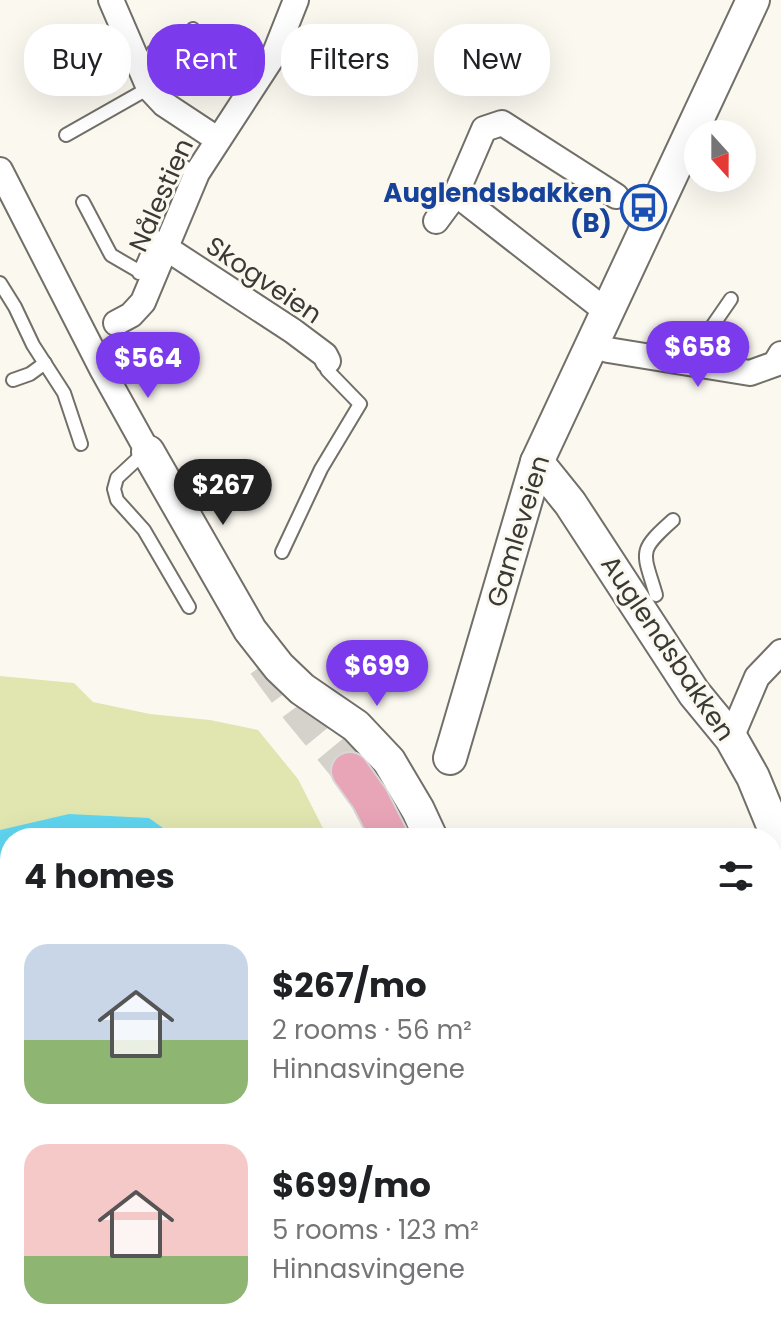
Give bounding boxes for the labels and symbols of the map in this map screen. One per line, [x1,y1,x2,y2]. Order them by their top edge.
north arrow [684,120,756,192]
street label: Nålestien [120,133,202,257]
place label: Auglendsbakken (B) [383,175,612,241]
bus stop icon: Auglendsbakken (B) [619,184,667,232]
street label: Skogveien [199,228,329,332]
pin: $658 [651,321,745,389]
pin: $564 [101,332,195,400]
street label: Gamleveien [478,451,558,611]
pin: $267 [176,459,270,527]
street label: Auglendsbakken [592,548,744,748]
pin: $699 [330,640,424,708]

